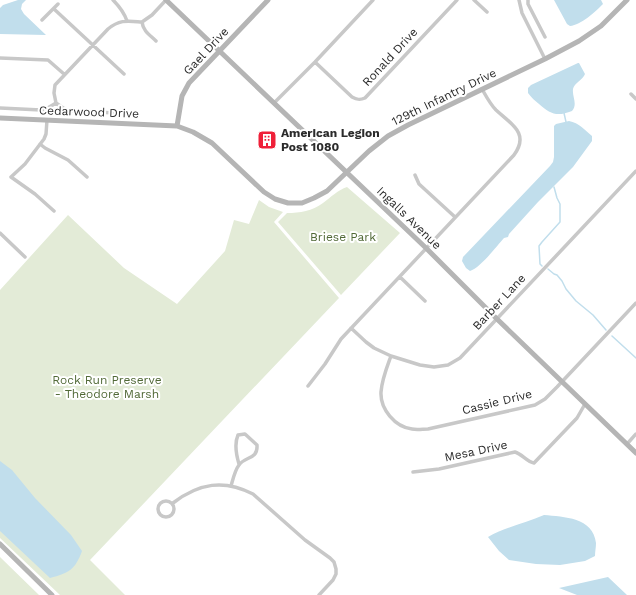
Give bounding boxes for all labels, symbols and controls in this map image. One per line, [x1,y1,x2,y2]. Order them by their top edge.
street label: Gael Drive [181,24,231,78]
street label: Ronald Drive [360,25,421,89]
street label: 129th Infantry Drive [389,66,499,128]
street label: Cedarwood Drive [39,103,139,121]
place label: American Legion Post 1080 [281,126,380,154]
building icon: American Legion Post 1080 [256,129,278,151]
street label: Ingalls Avenue [374,184,444,252]
park label: Briese Park [310,230,376,244]
street label: Barber Lane [470,271,528,333]
park label: Rock Run Preserve - Theodore Marsh [52,373,162,401]
street label: Cassie Drive [461,387,534,417]
street label: Mesa Drive [443,438,509,464]

